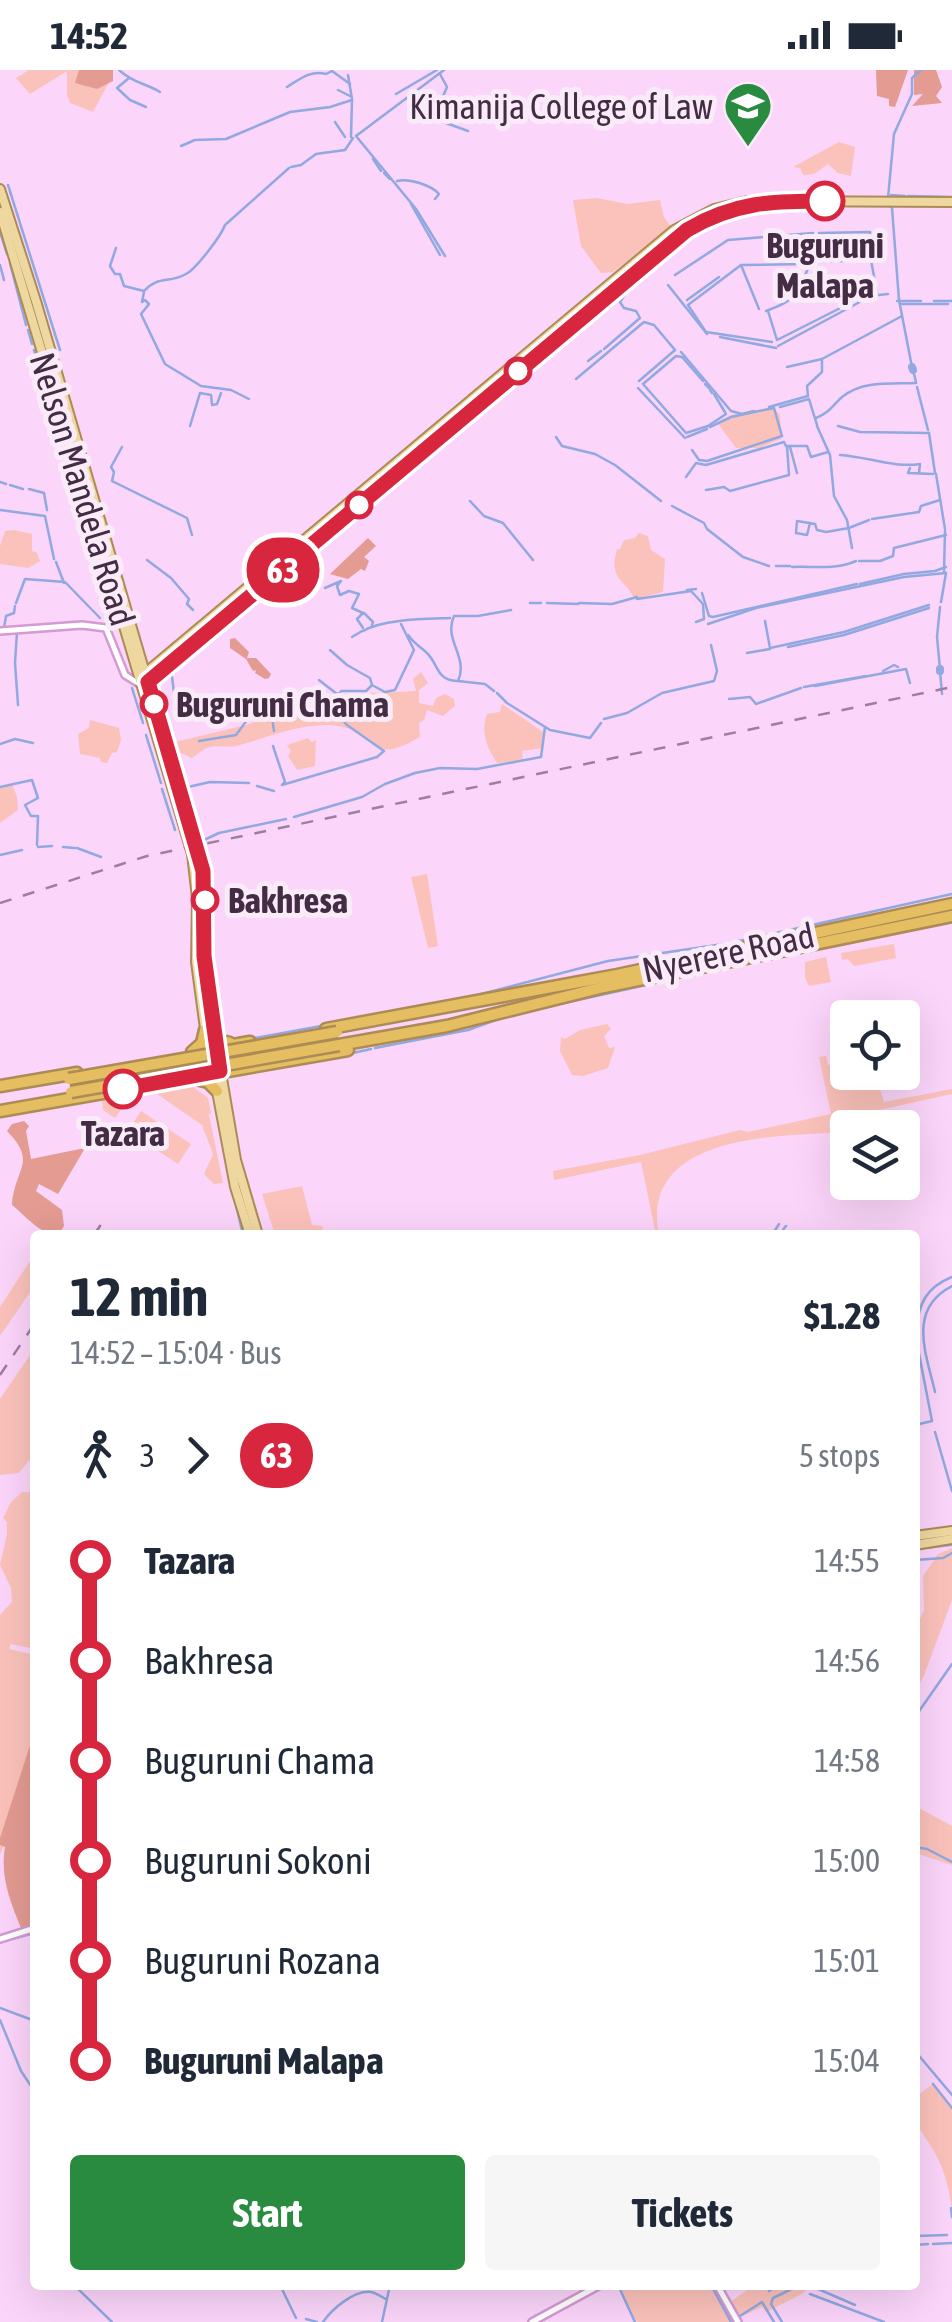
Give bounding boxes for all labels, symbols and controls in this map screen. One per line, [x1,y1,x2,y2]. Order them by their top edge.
text: 14:52 [50,14,128,57]
school or university icon: Kimanija College of Law [722,80,774,148]
place label: Kimanija College of Law [409,86,713,126]
marker: Buguruni Malapa [806,182,844,220]
place label: Buguruni Malapa [766,225,884,305]
street label: Nelson Mandela Road [23,348,143,630]
unlabelled marker [505,358,531,384]
unlabelled marker [346,492,372,518]
line badge: 63 [238,538,328,602]
text: 63 [267,550,299,590]
place label: Buguruni Chama [176,684,389,724]
marker: Buguruni Chama [141,691,167,717]
place label: Bakhresa [228,880,348,920]
marker: Bakhresa [192,887,218,913]
street label: Nyerere Road [638,914,818,990]
map controls [830,1000,920,1200]
button: locate [830,1000,920,1090]
marker: Tazara [104,1070,142,1108]
button: layers [830,1110,920,1200]
place label: Tazara [81,1113,165,1153]
text: 12 min [70,1265,208,1328]
text: $1.28 [804,1294,880,1337]
text: 14:52 – 15:04 · Bus [70,1334,281,1371]
icon: walk [70,1428,125,1483]
icon: forward [170,1428,225,1483]
text: 63 [260,1435,293,1475]
text: 3 [140,1437,155,1474]
text: 5 stops [799,1437,880,1474]
text: Tazara [144,1539,235,1582]
text: 14:55 [814,1542,880,1579]
text: Bakhresa [144,1639,274,1682]
text: 14:56 [814,1642,880,1679]
text: Buguruni Chama [144,1739,375,1782]
text: 14:58 [814,1742,880,1779]
text: Buguruni Sokoni [144,1839,372,1882]
text: 15:00 [814,1842,880,1879]
text: Buguruni Rozana [144,1939,381,1982]
text: 15:01 [814,1942,880,1979]
text: Buguruni Malapa [144,2039,384,2082]
text: 15:04 [814,2042,880,2079]
button: Start [70,2155,465,2270]
button: Tickets [485,2155,880,2270]

